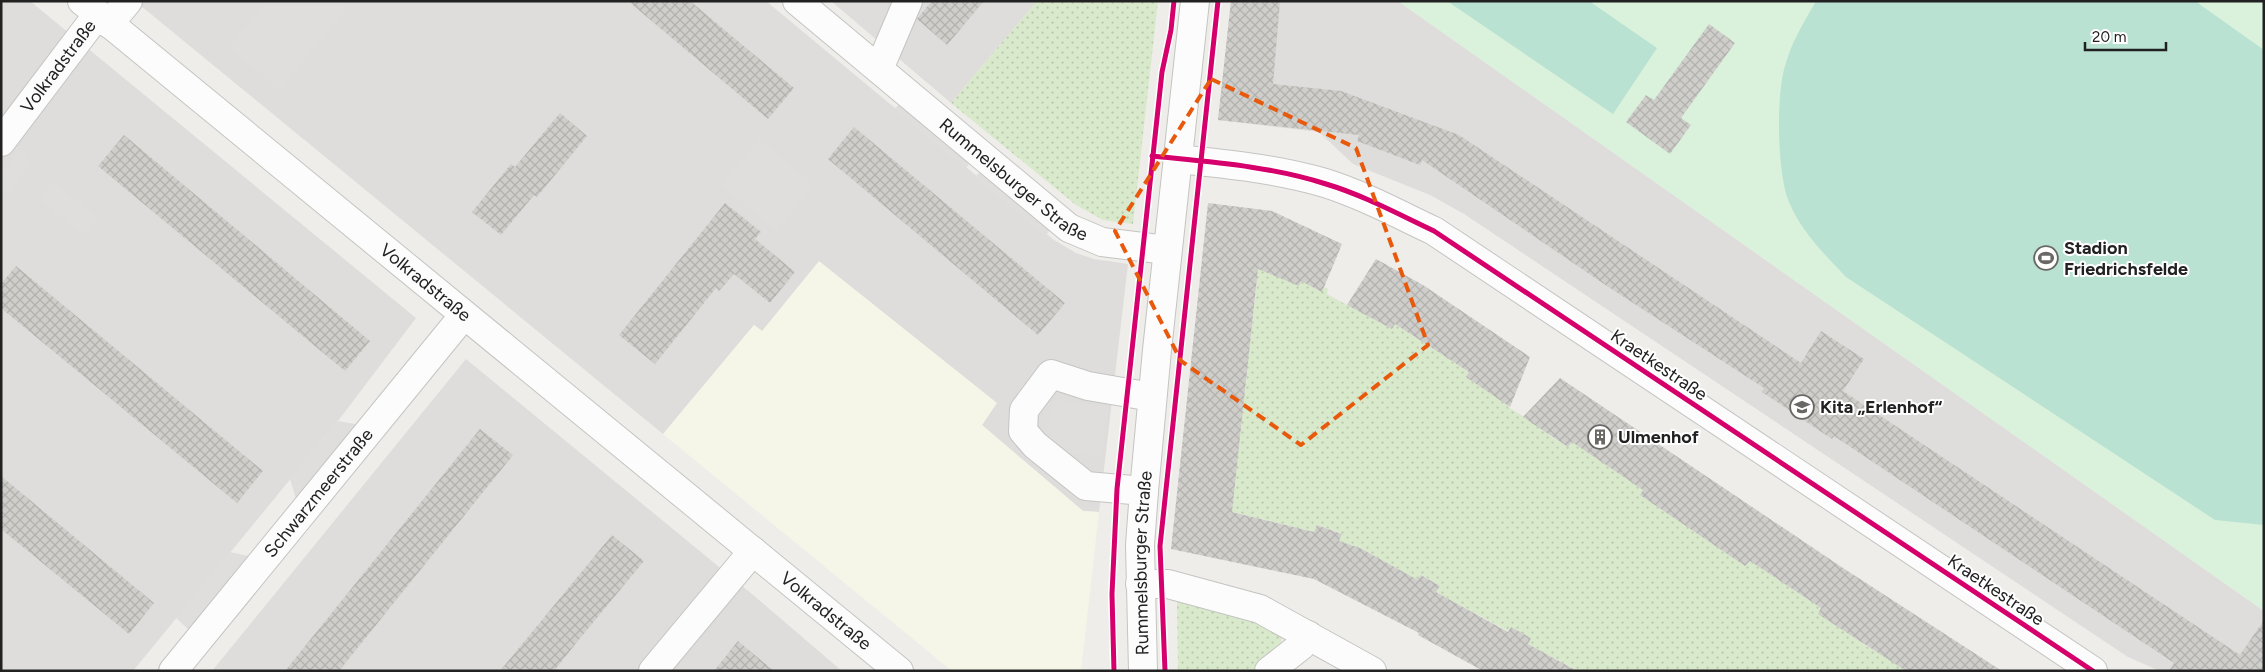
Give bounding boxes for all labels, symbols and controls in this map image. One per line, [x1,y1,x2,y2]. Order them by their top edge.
street label: Volkradstraße [16,15,101,117]
scale bar [2085,20,2166,52]
text: 20 m [2092,28,2126,46]
street label: Rummelsburger Straße [935,113,1091,246]
place label: Stadion Friedrichsfelde [2064,237,2188,280]
street label: Volkradstraße [375,239,475,326]
sports icon: Stadion Friedrichsfelde [2033,245,2059,271]
street label: Kraetkestraße [1607,325,1712,405]
school or university icon: Kita „Erlenhof“ [1789,394,1815,420]
place label: Kita „Erlenhof“ [1820,396,1943,418]
street label: Schwarzmeerstraße [259,424,378,562]
building icon: Ulmenhof [1587,424,1613,450]
place label: Ulmenhof [1618,426,1700,448]
street label: Rummelsburger Straße [1129,470,1157,656]
street label: Kraetkestraße [1944,550,2049,630]
street label: Volkradstraße [776,567,876,655]

